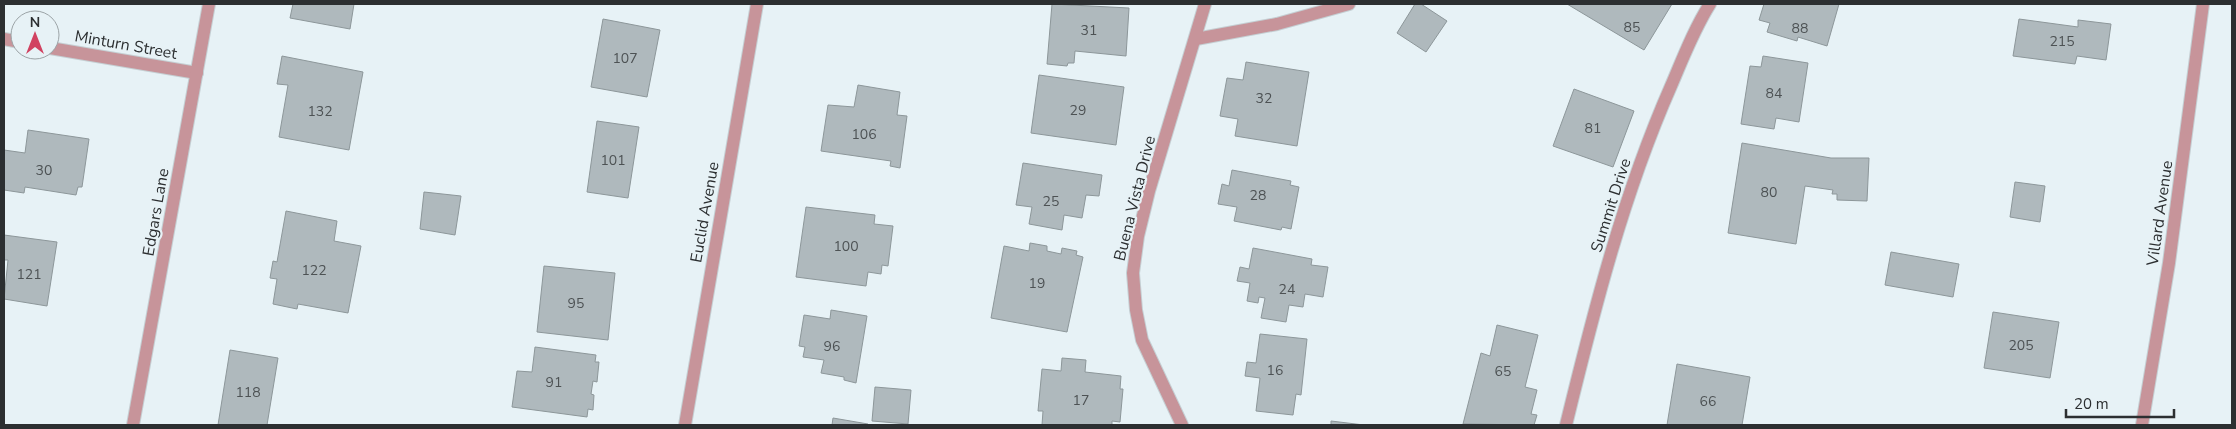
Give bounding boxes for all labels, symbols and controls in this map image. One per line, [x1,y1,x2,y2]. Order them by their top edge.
north arrow [10,10,60,60]
text: N [30,13,40,32]
house number: 85 [1624,18,1640,37]
house number: 88 [1792,19,1808,38]
house number: 31 [1081,21,1097,40]
street label: Minturn Street [73,25,179,65]
house number: 215 [2049,32,2075,51]
house number: 107 [612,49,638,68]
house number: 84 [1766,84,1782,103]
house number: 32 [1256,89,1272,108]
house number: 29 [1070,101,1086,120]
house number: 132 [307,102,333,121]
house number: 81 [1585,119,1601,138]
house number: 106 [851,125,877,144]
street label: Buena Vista Drive [1109,133,1161,263]
house number: 101 [600,151,626,170]
street label: Summit Drive [1585,156,1636,255]
street label: Villard Avenue [2142,159,2178,268]
street label: Euclid Avenue [685,160,725,264]
house number: 30 [36,161,52,180]
street label: Edgars Lane [137,167,175,258]
house number: 80 [1761,183,1777,202]
house number: 28 [1250,186,1266,205]
house number: 25 [1043,192,1059,211]
house number: 100 [833,237,859,256]
house number: 122 [301,261,327,280]
house number: 121 [16,265,42,284]
house number: 19 [1029,274,1045,293]
house number: 24 [1279,280,1295,299]
house number: 95 [568,294,584,313]
house number: 205 [2008,336,2034,355]
house number: 96 [824,337,840,356]
house number: 16 [1267,361,1283,380]
house number: 65 [1495,362,1511,381]
house number: 91 [546,373,562,392]
house number: 118 [235,383,261,402]
scale bar [2066,386,2174,418]
house number: 17 [1073,391,1089,410]
house number: 66 [1700,392,1716,411]
text: 20 m [2074,394,2109,414]

